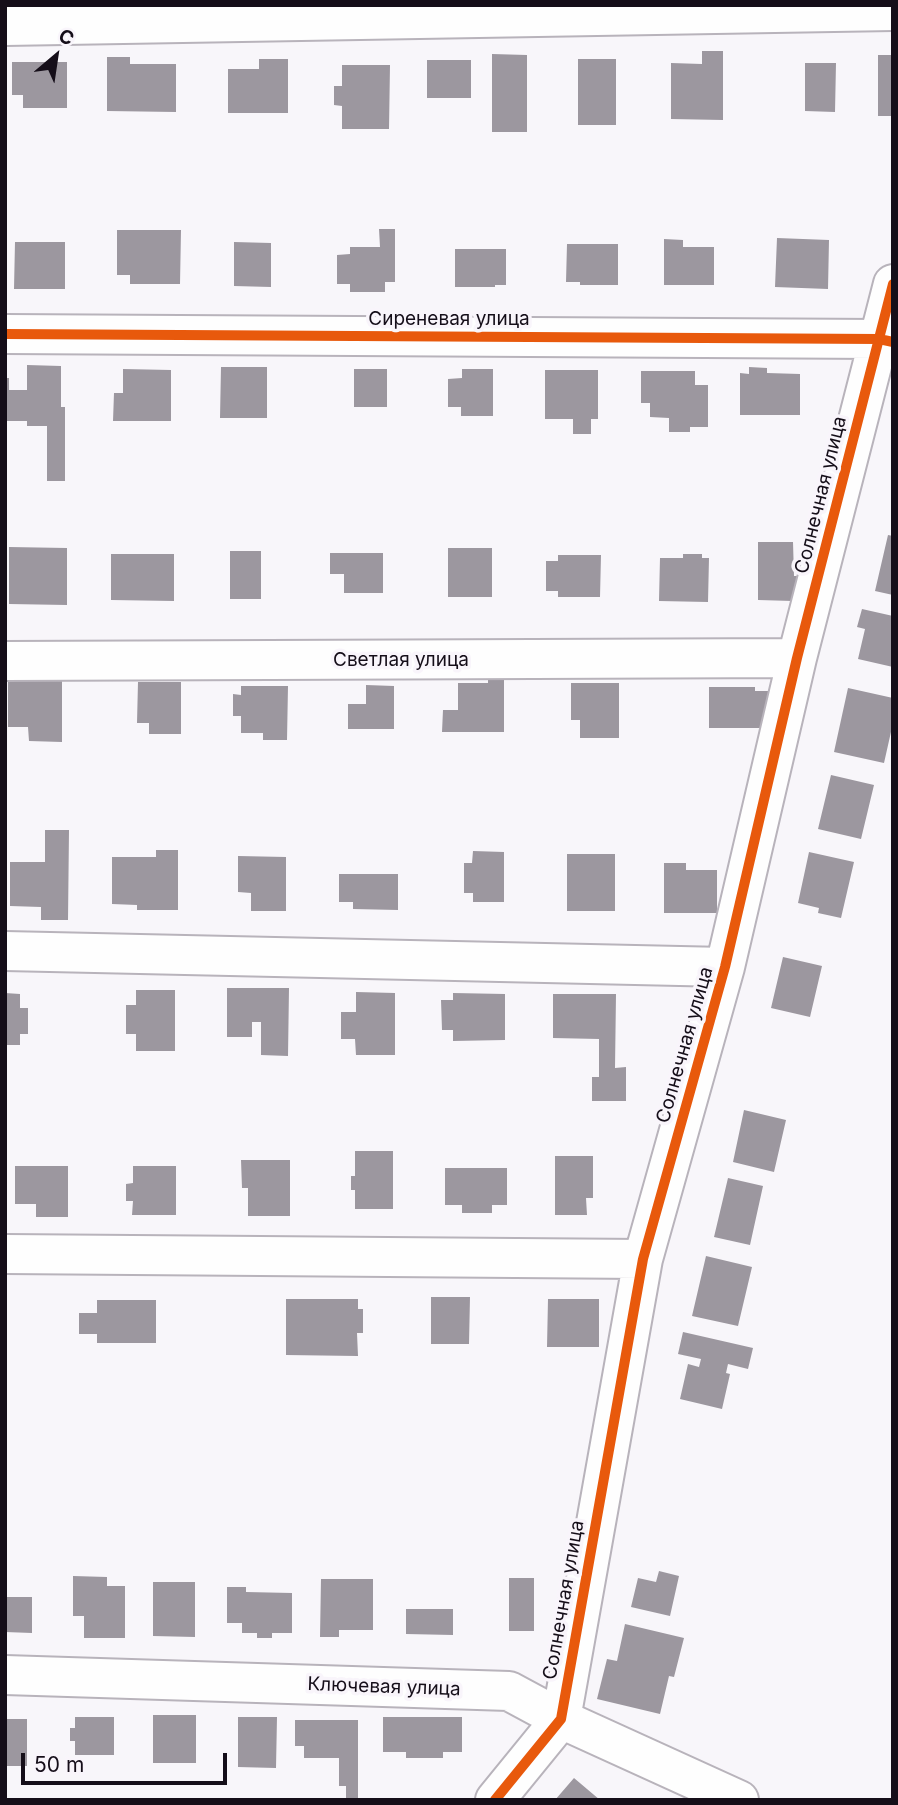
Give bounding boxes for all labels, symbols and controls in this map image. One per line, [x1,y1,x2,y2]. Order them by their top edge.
north arrow [21,21,91,91]
text: С [55,24,78,51]
street label: Сиреневая улица [368,308,530,330]
street label: Солнечная улица [790,414,852,576]
street label: Светлая улица [333,649,469,671]
street label: Солнечная улица [652,964,718,1126]
street label: Солнечная улица [539,1519,589,1681]
street label: Ключевая улица [307,1673,461,1701]
scale bar [24,1738,231,1782]
text: 50 m [34,1752,84,1777]

